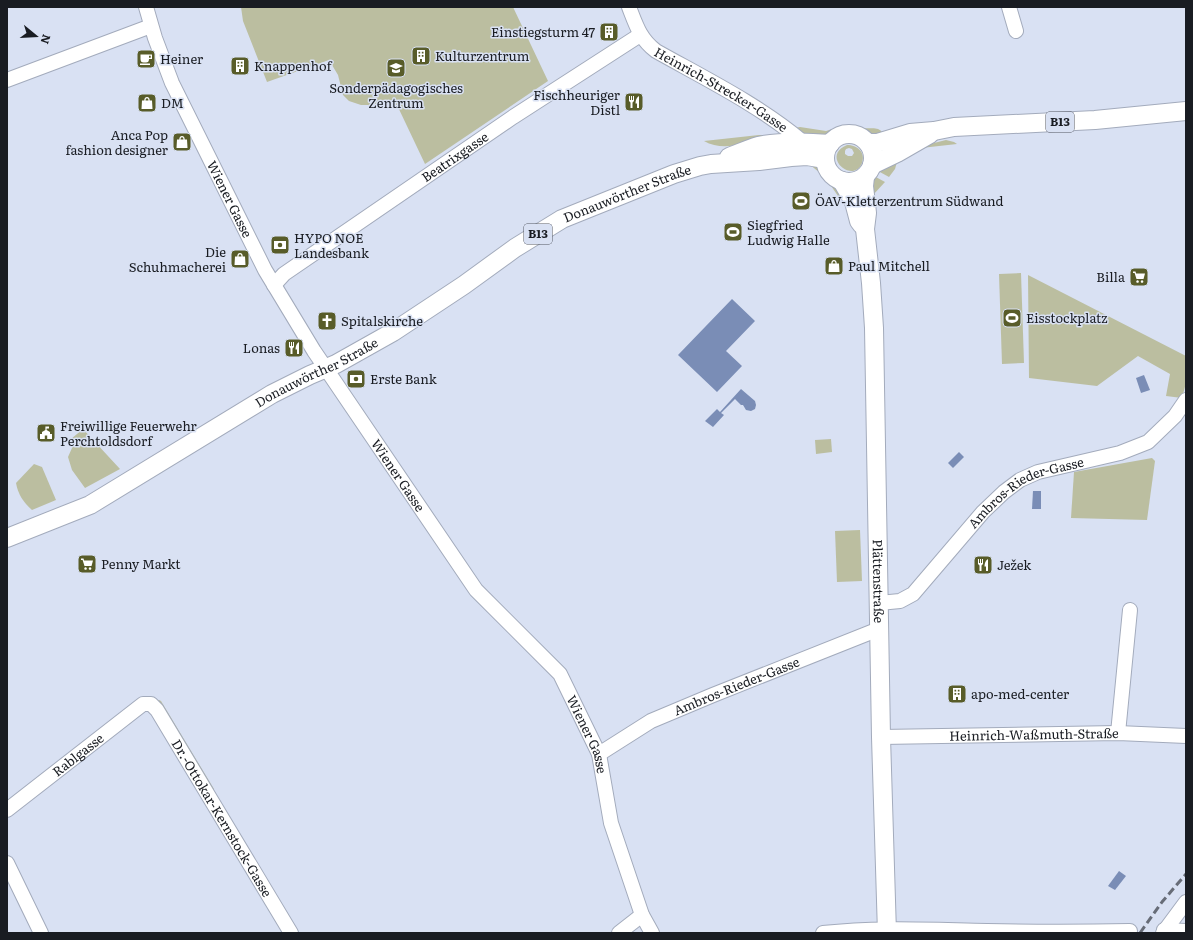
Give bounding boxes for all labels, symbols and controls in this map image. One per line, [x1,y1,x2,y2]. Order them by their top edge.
north arrow [16,16,56,56]
building icon: Einstiegsturm 47 [598,21,620,43]
place label: Einstiegsturm 47 [491,22,595,41]
text: N [37,33,55,46]
street label: Heinrich-Strecker-Gasse [651,42,792,136]
building icon: Kulturzentrum [410,45,432,67]
place label: Kulturzentrum [435,46,530,65]
cafe icon: Heiner [135,48,157,70]
place label: Heiner [160,49,204,68]
building icon: Knappenhof [229,55,251,77]
place label: Knappenhof [254,56,333,75]
school or university icon: Sonderpädagogisches Zentrum [385,57,407,79]
place label: Sonderpädagogisches Zentrum [329,78,463,112]
place label: Fischheuriger Distl [533,85,621,119]
restaurant icon: Fischheuriger Distl [623,91,645,113]
shop icon: DM [136,92,158,114]
place label: DM [161,93,184,112]
road number: B13 [1046,112,1074,132]
place label: Anca Pop fashion designer [66,125,169,159]
street label: Beatrixgasse [417,127,492,186]
shop icon: Anca Pop fashion designer [171,131,193,153]
street label: Wiener Gasse [203,157,257,241]
street label: Donauwörther Straße [560,159,693,227]
sports icon: ÖAV-Kletterzentrum Südwand [790,190,812,212]
place label: ÖAV-Kletterzentrum Südwand [815,191,1004,210]
place label: Siegfried Ludwig Halle [747,215,830,249]
sports icon: Siegfried Ludwig Halle [722,221,744,243]
road number: B13 [524,224,552,244]
place label: HYPO NOE Landesbank [294,228,370,262]
bank icon: HYPO NOE Landesbank [269,234,291,256]
place label: Die Schuhmacherei [129,242,227,276]
shop icon: Die Schuhmacherei [229,248,251,270]
shop icon: Paul Mitchell [823,255,845,277]
place label: Paul Mitchell [848,256,931,275]
supermarket icon: Billa [1128,266,1150,288]
place label: Billa [1096,267,1125,286]
sports icon: Eisstockplatz [1001,307,1023,329]
place label: Eisstockplatz [1026,308,1108,327]
church icon: Spitalskirche [316,310,338,332]
place label: Spitalskirche [341,311,423,330]
street label: Donauwörther Straße [251,332,381,411]
restaurant icon: Lonas [283,337,305,359]
place label: Lonas [243,338,280,357]
bank icon: Erste Bank [345,368,367,390]
place label: Erste Bank [370,369,438,388]
place label: Freiwillige Feuerwehr Perchtoldsdorf [60,416,198,450]
public building icon: Freiwillige Feuerwehr Perchtoldsdorf [35,422,57,444]
street label: Wiener Gasse [367,435,430,515]
street label: Ambros-Rieder-Gasse [963,452,1086,532]
street label: Plättenstraße [869,539,889,624]
supermarket icon: Penny Markt [76,553,98,575]
place label: Penny Markt [101,554,181,573]
restaurant icon: Ježek [972,554,994,576]
place label: Ježek [997,555,1032,574]
street label: Ambros-Rieder-Gasse [670,652,802,720]
building icon: apo-med-center [946,683,968,705]
place label: apo-med-center [971,684,1070,703]
street label: Wiener Gasse [563,692,612,775]
street label: Heinrich-Waßmuth-Straße [949,723,1119,745]
street label: Rablgasse [48,728,108,780]
street label: Dr.-Ottokar-Kernstock-Gasse [168,735,277,901]

